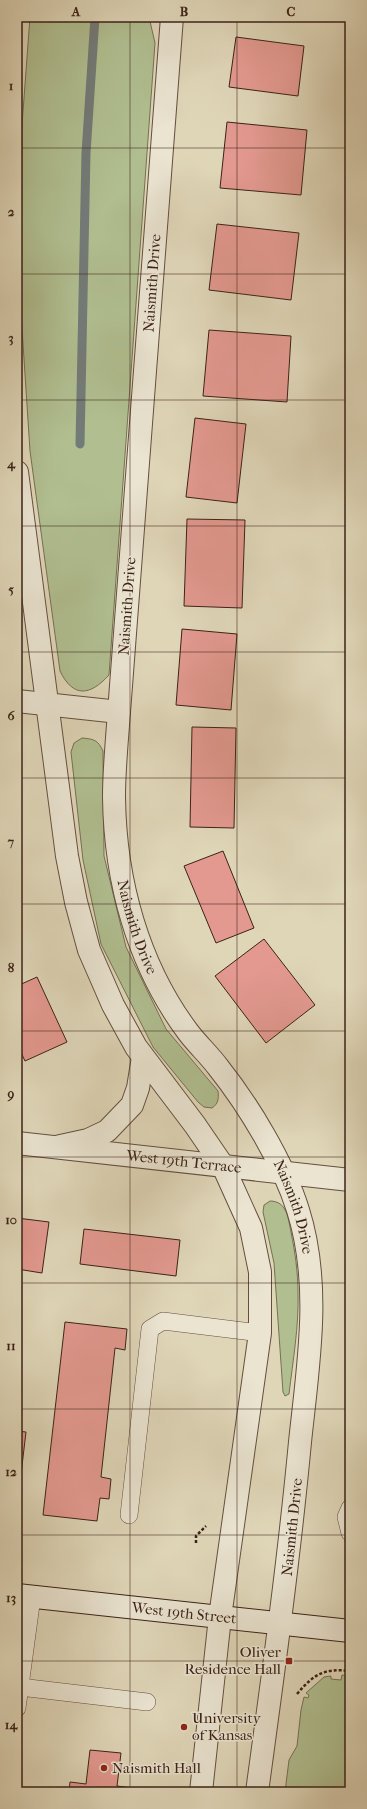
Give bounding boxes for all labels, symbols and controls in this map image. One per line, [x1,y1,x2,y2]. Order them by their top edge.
text: A [71,4,81,19]
text: B [180,4,189,19]
text: C [287,4,296,19]
text: 1 [9,78,14,93]
text: 2 [8,204,15,219]
street label: Naismith Drive [140,233,164,333]
text: 3 [8,330,14,346]
text: 4 [6,456,16,472]
street label: Naismith Drive [115,556,139,656]
text: 5 [8,582,14,597]
text: 6 [7,708,15,723]
text: 7 [7,834,15,849]
street label: Naismith Drive [114,878,161,978]
text: 8 [8,960,15,975]
text: 9 [7,1086,15,1102]
street label: West 19th Terrace [125,1146,243,1177]
street label: Naismith Drive [270,1157,317,1256]
text: 10 [5,1212,17,1227]
text: 11 [6,1338,16,1353]
text: 12 [5,1464,17,1479]
street label: Naismith Drive [278,1477,306,1577]
text: 13 [6,1590,16,1606]
street label: West 19th Street [130,1598,238,1628]
place label: Oliver Residence Hall [184,1643,282,1678]
marker: Oliver Residence Hall [284,1656,294,1666]
place label: University of Kansas [192,1709,262,1744]
text: 14 [5,1717,18,1733]
marker: University of Kansas [179,1722,189,1732]
place label: Naismith Hall [112,1759,201,1777]
marker: Naismith Hall [99,1763,109,1773]

